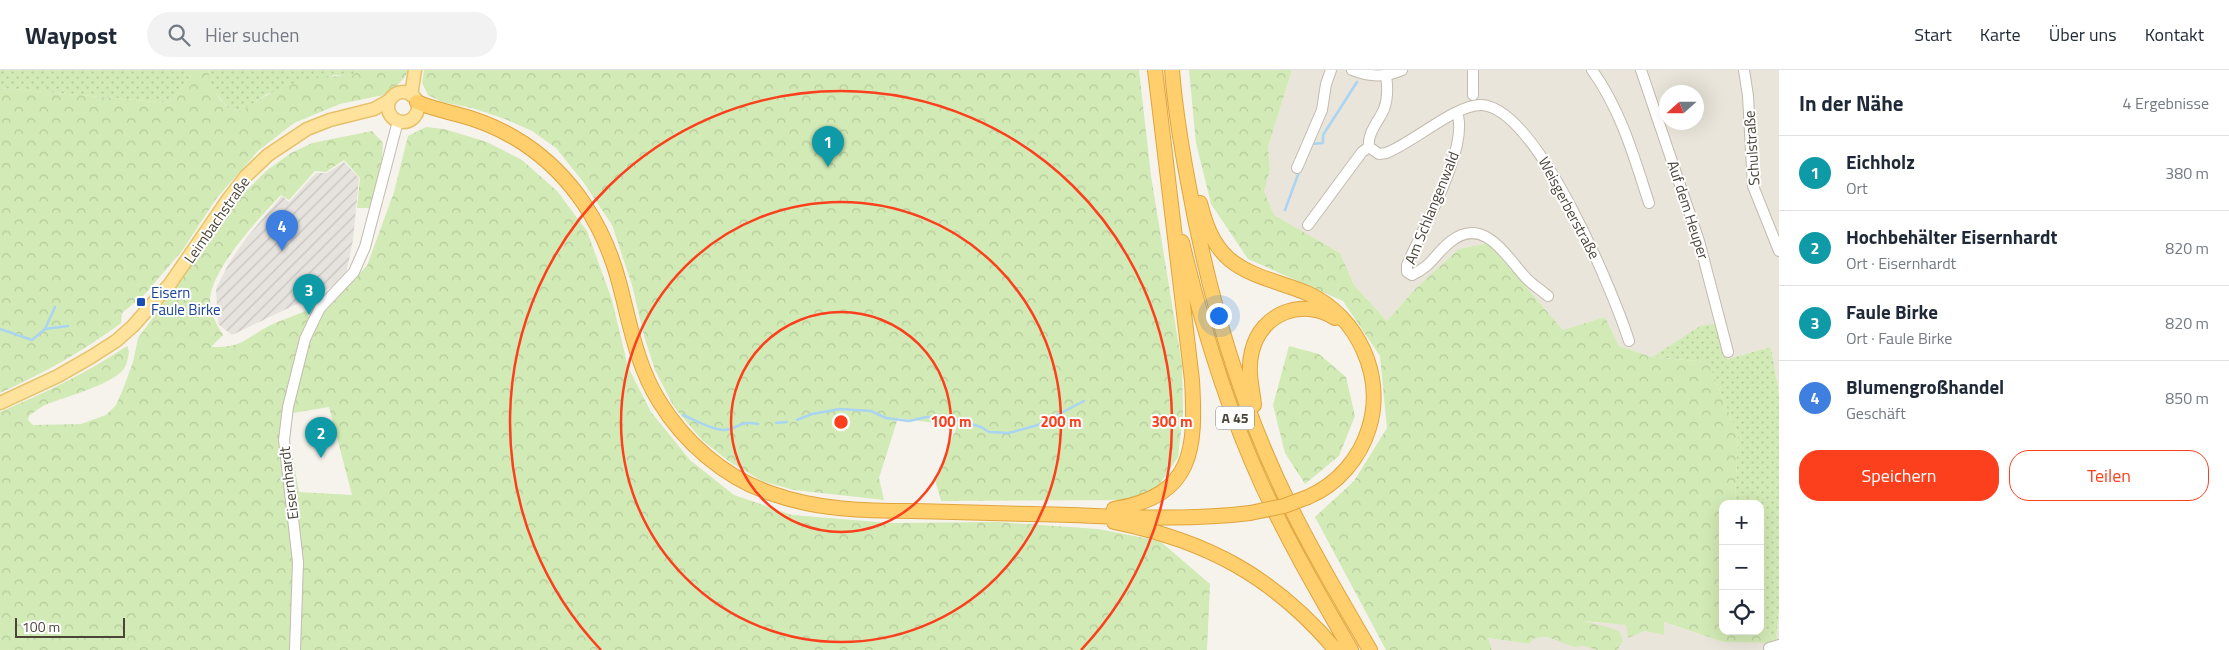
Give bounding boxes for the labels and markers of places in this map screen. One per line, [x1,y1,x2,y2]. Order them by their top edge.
pin: 1 [812,126,844,167]
pin: 4 [266,210,298,251]
pin: 3 [293,274,325,315]
place label: Eisern Faule Birke [151,281,221,321]
marker: Eisern Faule Birke [135,296,147,308]
centre of rings [832,413,850,431]
pin: 2 [305,417,337,458]

